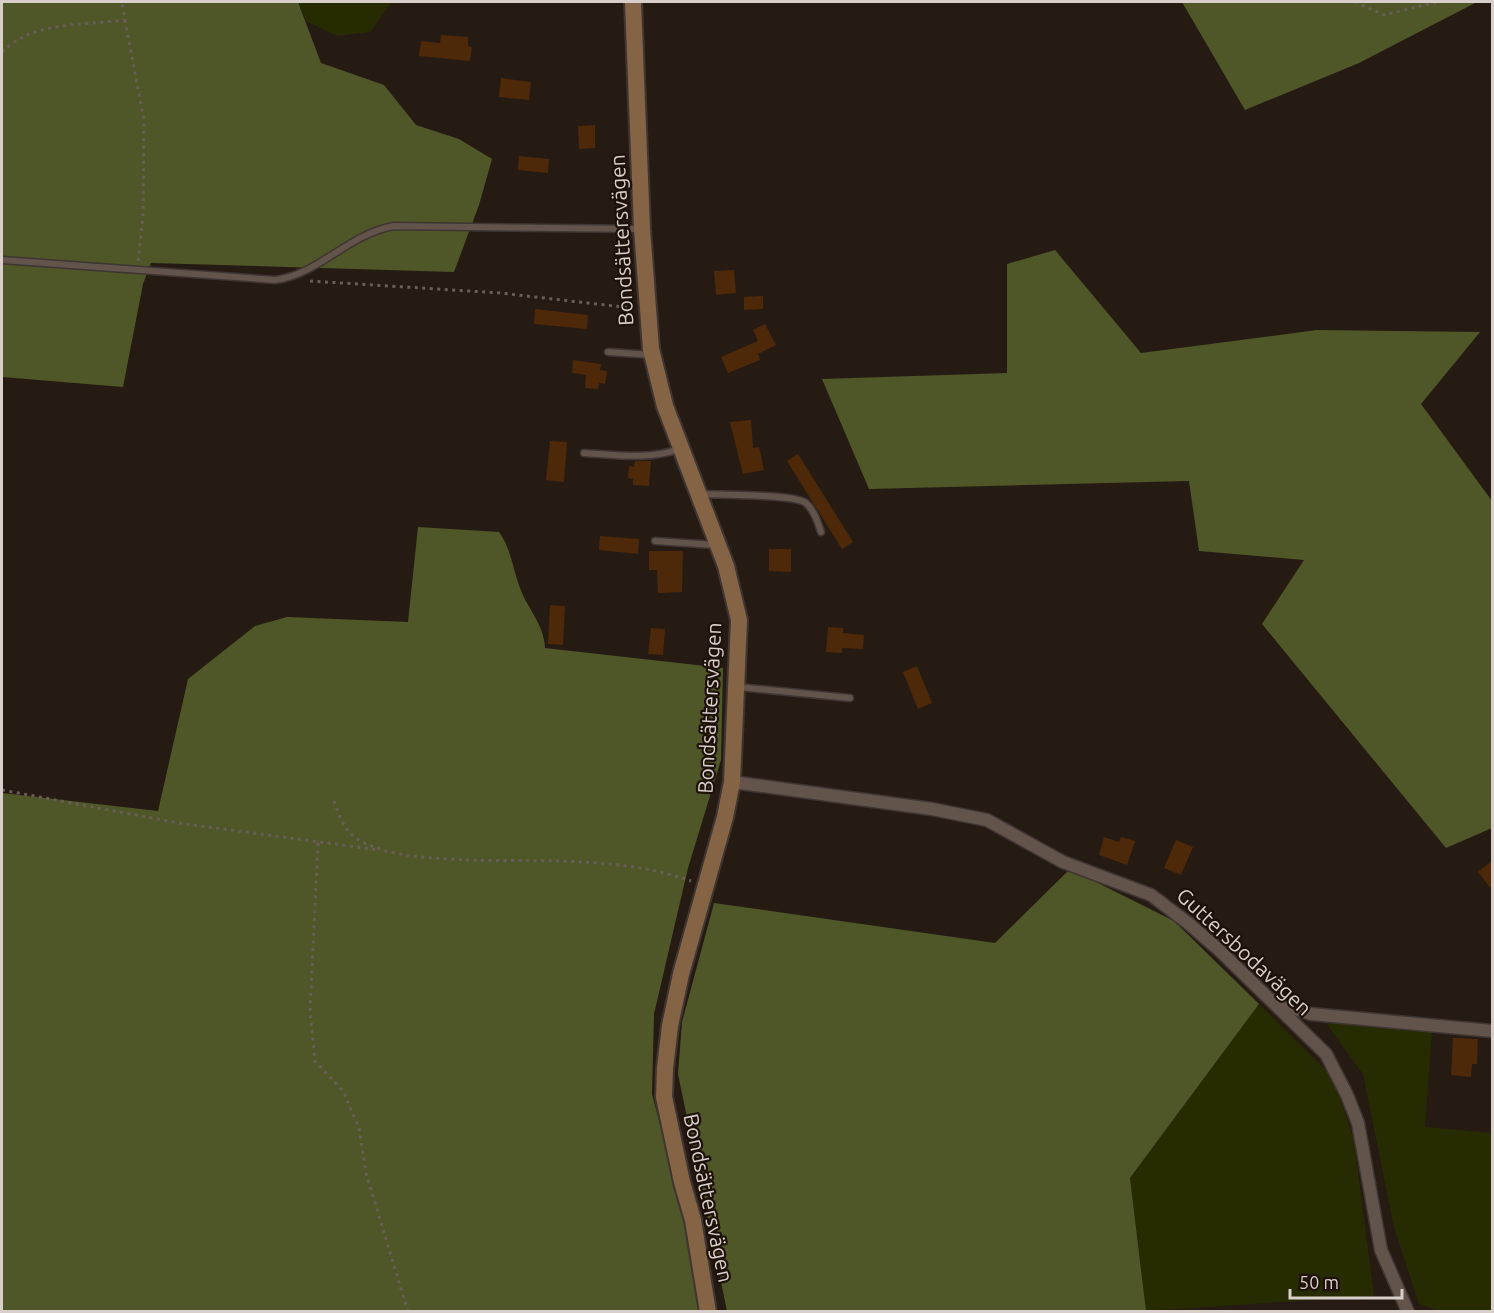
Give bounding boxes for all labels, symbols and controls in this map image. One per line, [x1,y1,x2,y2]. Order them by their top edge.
street label: Bondsättersvägen [605,154,637,326]
street label: Bondsättersvägen [693,622,725,794]
street label: Guttersbodavägen [1172,883,1317,1020]
street label: Bondsättersvägen [679,1111,739,1284]
scale bar [1290,1262,1402,1300]
text: 50 m [1299,1272,1339,1292]

